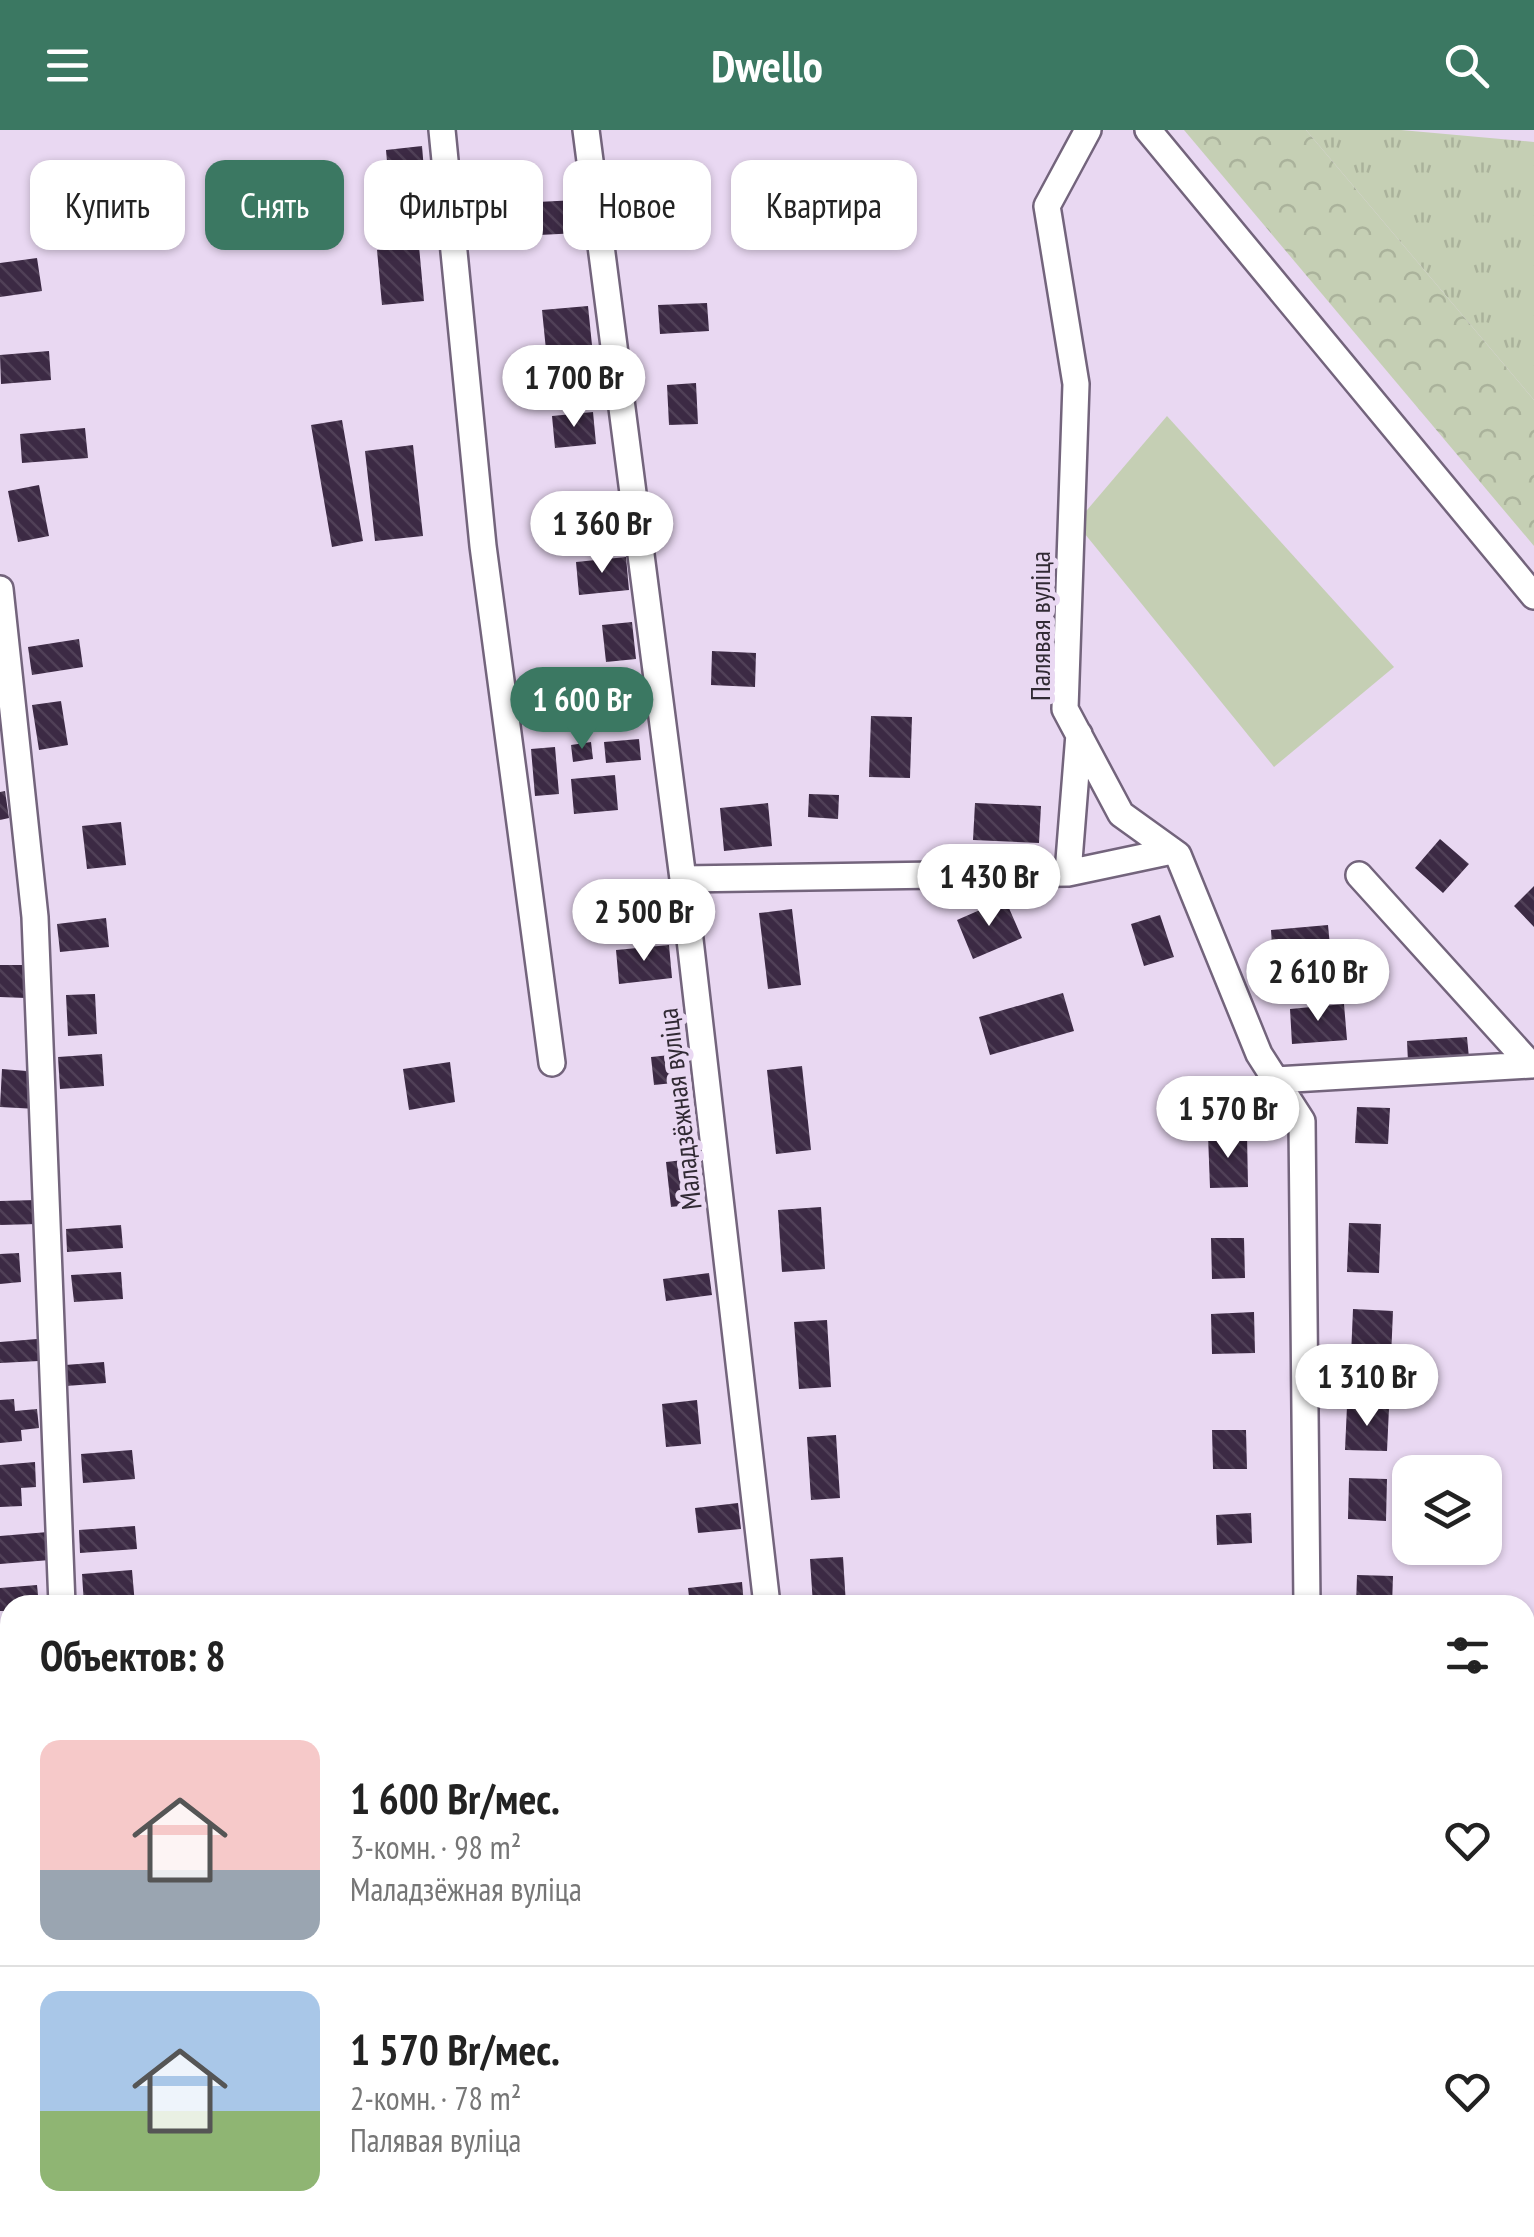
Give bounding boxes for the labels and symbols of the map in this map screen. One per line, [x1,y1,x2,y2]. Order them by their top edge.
pin: 1 700 Br [471,345,677,430]
pin: 1 360 Br [499,491,705,576]
street label: Палявая вуліца [1021,551,1058,701]
pin: 1 600 Br [479,667,685,752]
pin: 1 430 Br [886,844,1092,929]
pin: 2 500 Br [541,879,747,964]
pin: 2 610 Br [1215,939,1421,1024]
street label: Маладзёжная вуліца [648,1006,710,1212]
pin: 1 570 Br [1125,1076,1331,1161]
pin: 1 310 Br [1264,1344,1470,1429]

